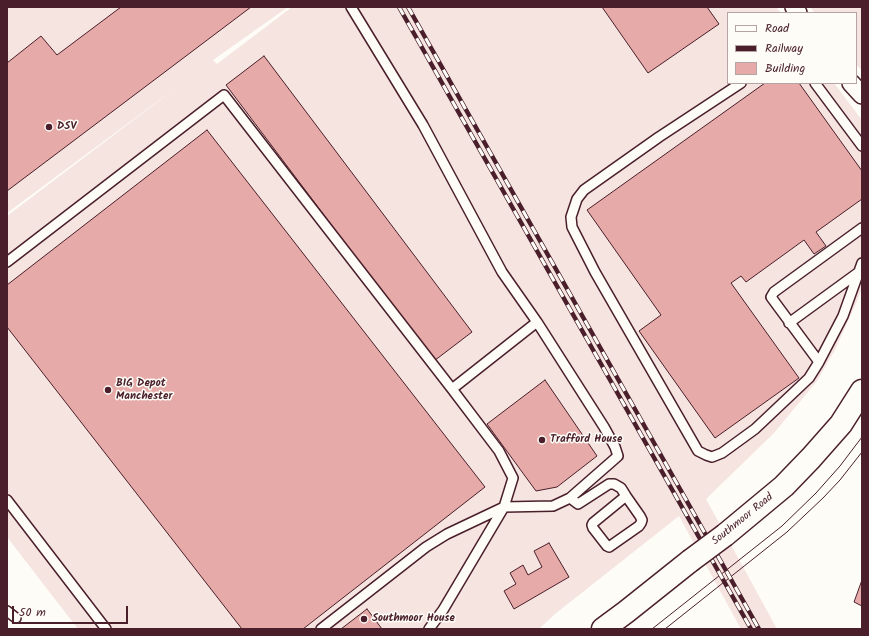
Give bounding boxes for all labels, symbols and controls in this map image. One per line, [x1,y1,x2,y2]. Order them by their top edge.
legend [727,12,857,84]
text: Road [765,19,789,38]
text: Railway [765,39,803,58]
text: Building [765,59,805,78]
place label: DSV [57,120,76,134]
marker: DSV [44,122,54,132]
place label: BIG Depot Manchester [116,377,172,403]
marker: BIG Depot Manchester [103,385,113,395]
place label: Trafford House [550,433,622,447]
marker: Trafford House [537,435,547,445]
street label: Southmoor Road [710,491,776,549]
scale bar [14,598,130,624]
text: 50 m [19,603,46,622]
place label: Southmoor House [372,612,455,626]
marker: Southmoor House [359,614,369,624]

